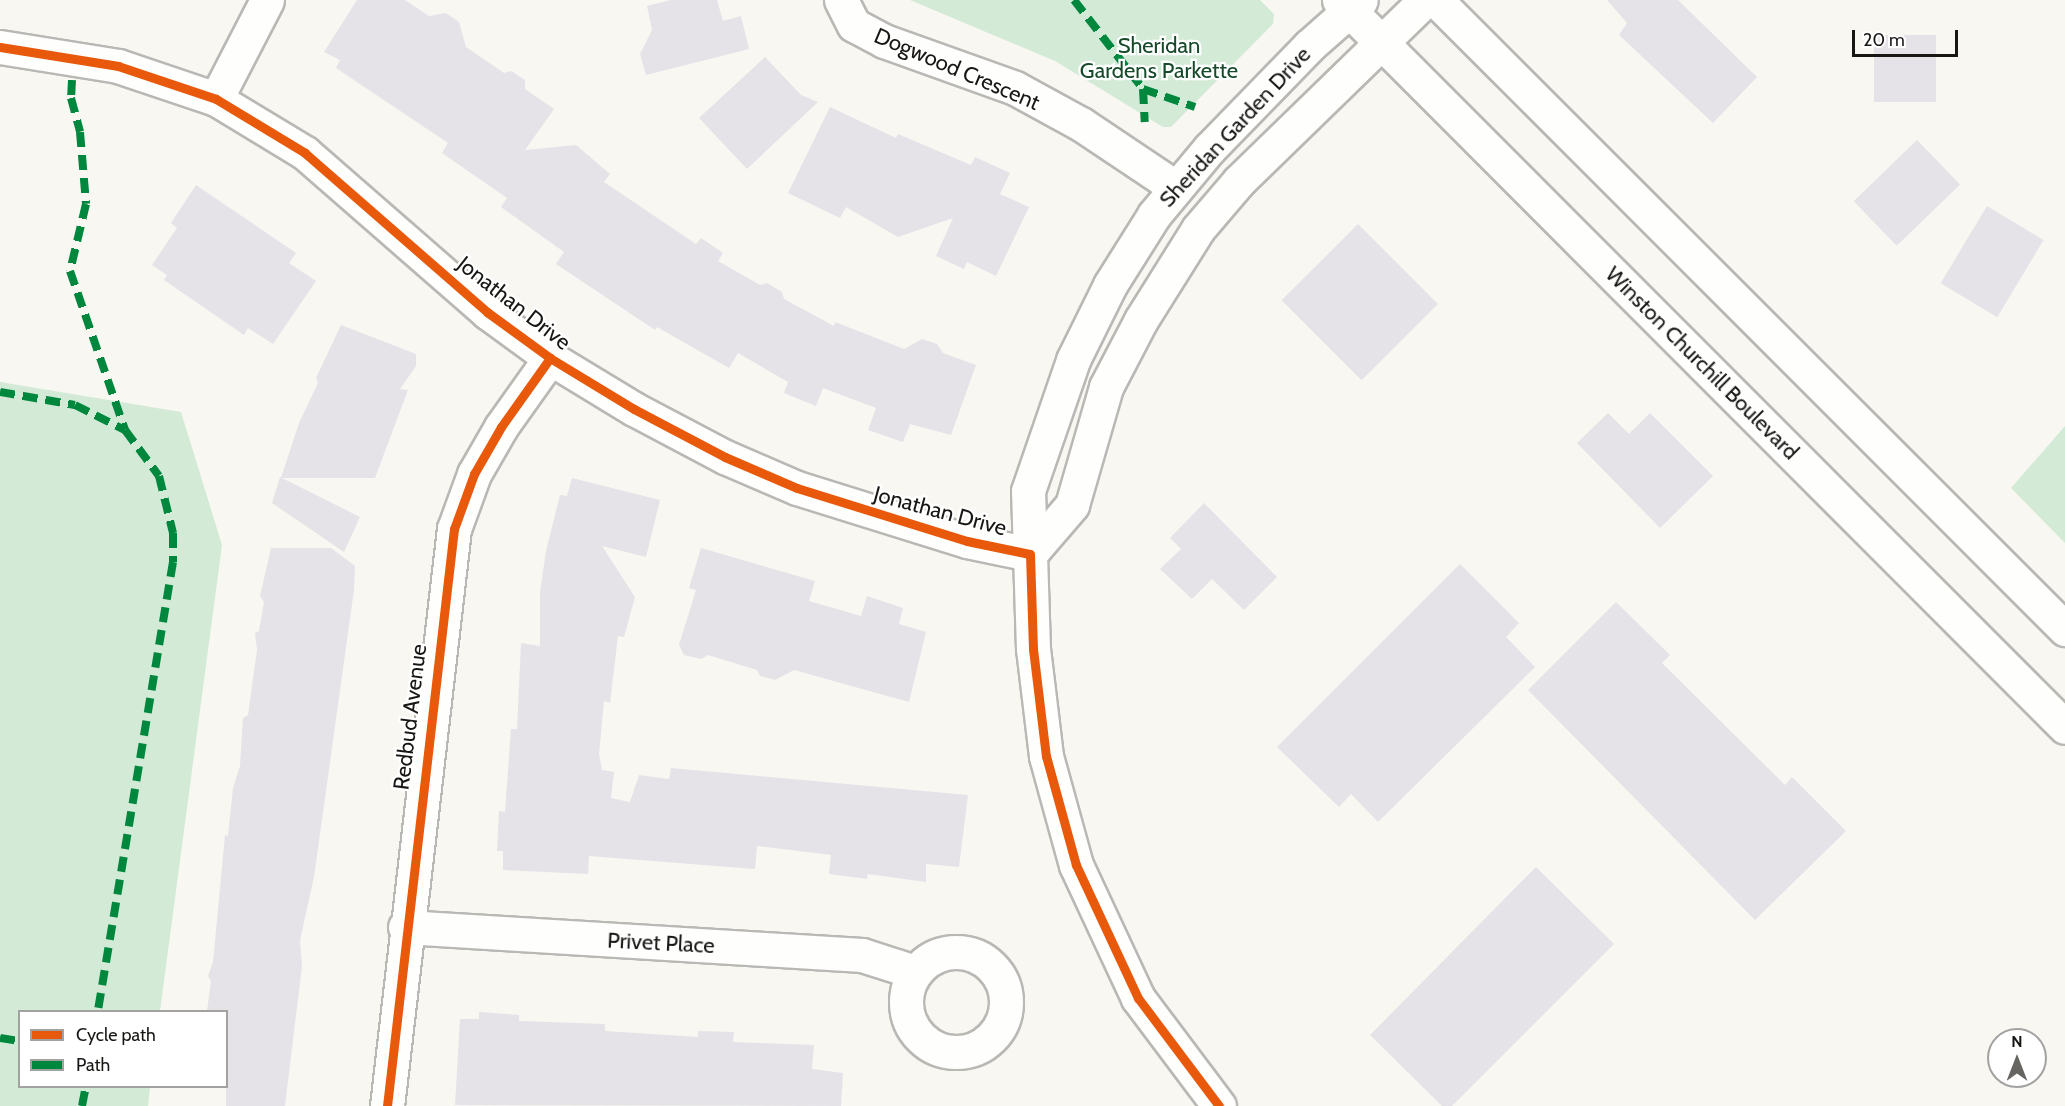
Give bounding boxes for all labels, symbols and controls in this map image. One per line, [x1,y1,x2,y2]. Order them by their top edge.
scale bar [1855,18,1962,56]
street label: Dogwood Crescent [870,22,1044,116]
text: 20 m [1863,29,1905,51]
park label: Sheridan Gardens Parkette [1080,32,1238,84]
street label: Sheridan Garden Drive [1154,41,1316,213]
street label: Jonathan Drive [452,251,576,355]
street label: Winston Churchill Boulevard [1600,261,1804,465]
street label: Jonathan Drive [871,481,1009,541]
street label: Redbud Avenue [388,642,432,792]
street label: Privet Place [607,927,715,959]
legend [18,1010,228,1088]
text: Cycle path [76,1024,156,1046]
north arrow [1987,1028,2047,1088]
text: N [2011,1032,2023,1051]
text: Path [76,1054,110,1076]

